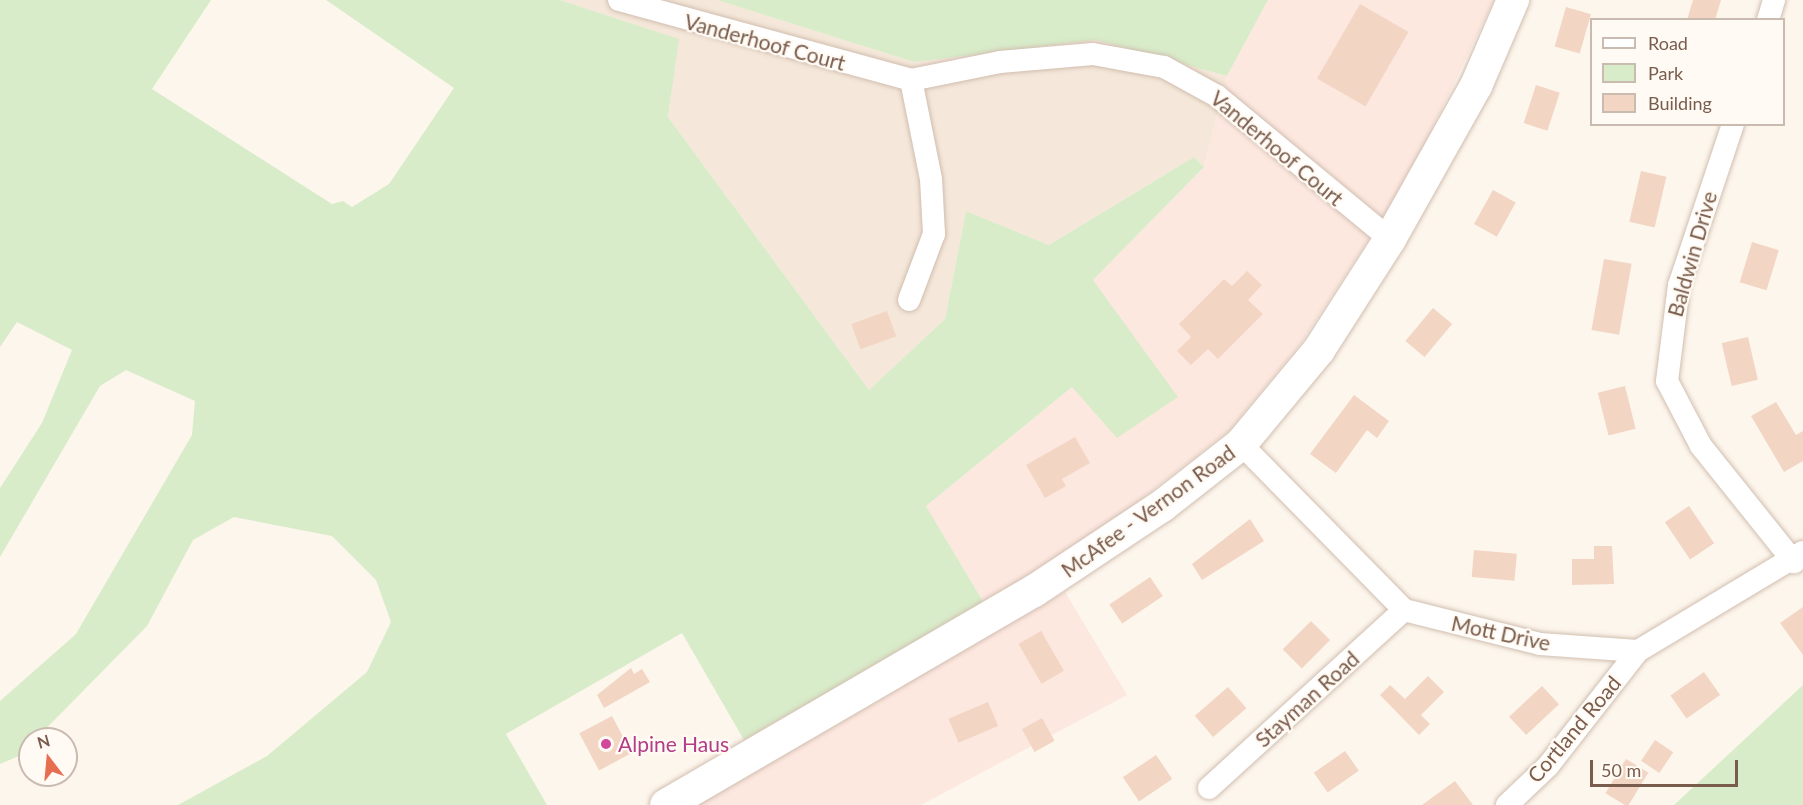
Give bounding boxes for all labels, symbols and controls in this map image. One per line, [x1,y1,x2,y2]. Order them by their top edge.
street label: Vanderhoof Court [682,8,848,76]
legend [1590,18,1785,126]
text: Road [1648,32,1688,54]
text: Park [1648,62,1683,84]
street label: Vanderhoof Court [1205,85,1349,211]
text: Building [1648,92,1712,114]
street label: Baldwin Drive [1662,188,1722,320]
street label: McAfee - Vernon Road [1056,439,1240,583]
street label: Mott Drive [1449,610,1553,656]
street label: Stayman Road [1250,646,1364,752]
street label: Cortland Road [1522,670,1626,788]
north arrow [18,727,78,787]
text: N [35,730,52,752]
place label: Alpine Haus [618,731,729,757]
marker: Alpine Haus [599,737,613,751]
scale bar [1593,748,1742,786]
text: 50 m [1601,759,1641,781]

